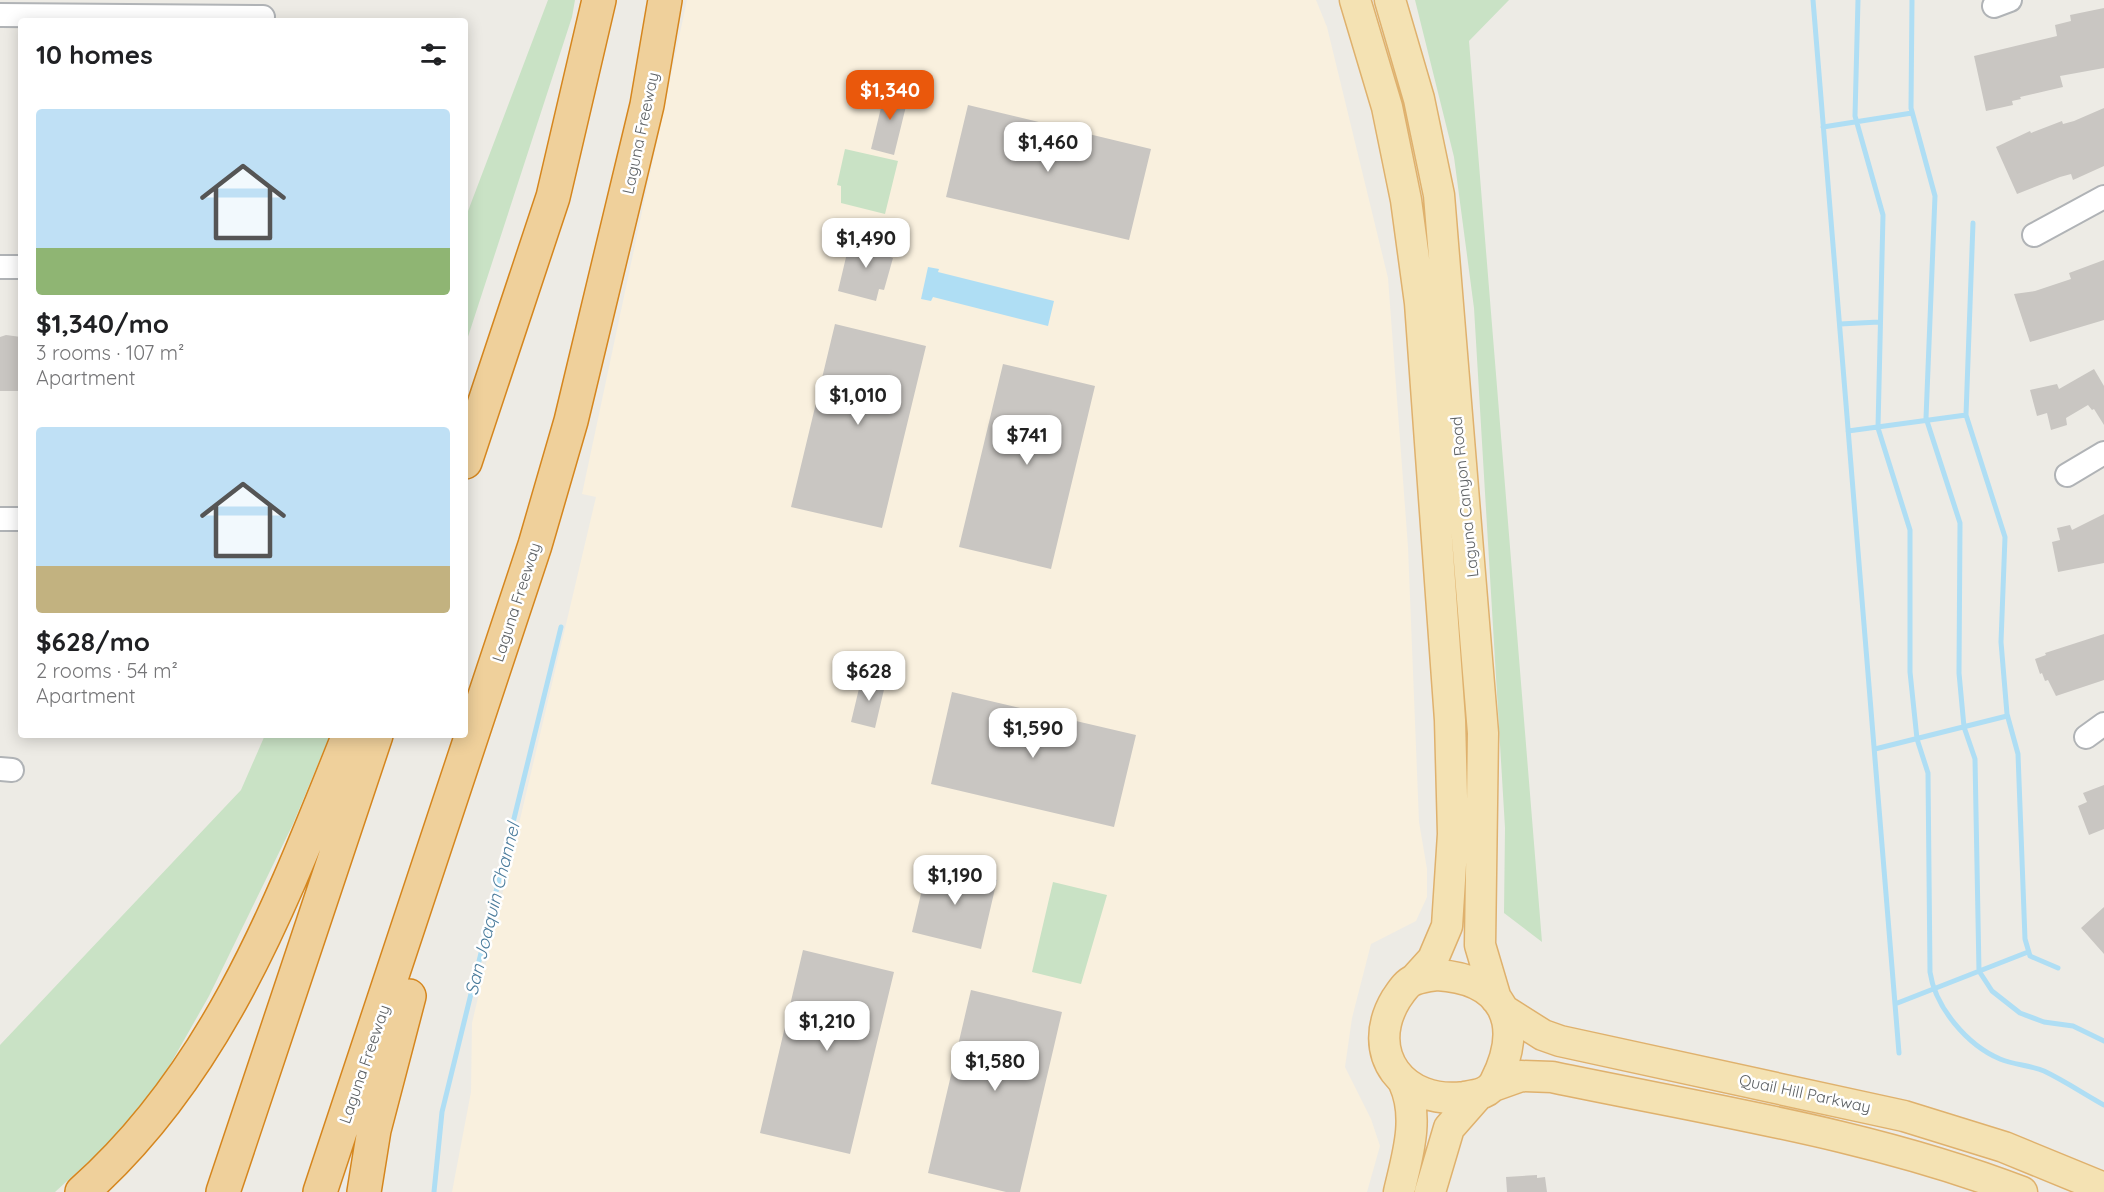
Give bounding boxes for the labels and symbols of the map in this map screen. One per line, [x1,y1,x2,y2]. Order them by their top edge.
street label: Laguna Freeway [617,70,663,196]
pin: $1,340 [841,70,939,121]
pin: $1,460 [999,122,1097,173]
pin: $1,490 [817,218,915,269]
pin: $1,010 [809,375,907,426]
pin: $741 [991,415,1063,466]
street label: Laguna Canyon Road [1446,416,1482,578]
street label: Laguna Freeway [487,540,545,664]
pin: $628 [833,651,905,702]
pin: $1,590 [984,708,1082,759]
water label: San Joaquin Channel [459,819,525,998]
pin: $1,190 [906,855,1004,906]
pin: $1,210 [778,1001,876,1052]
street label: Laguna Freeway [334,1002,394,1126]
pin: $1,580 [946,1041,1044,1092]
street label: Quail Hill Parkway [1737,1069,1873,1117]

